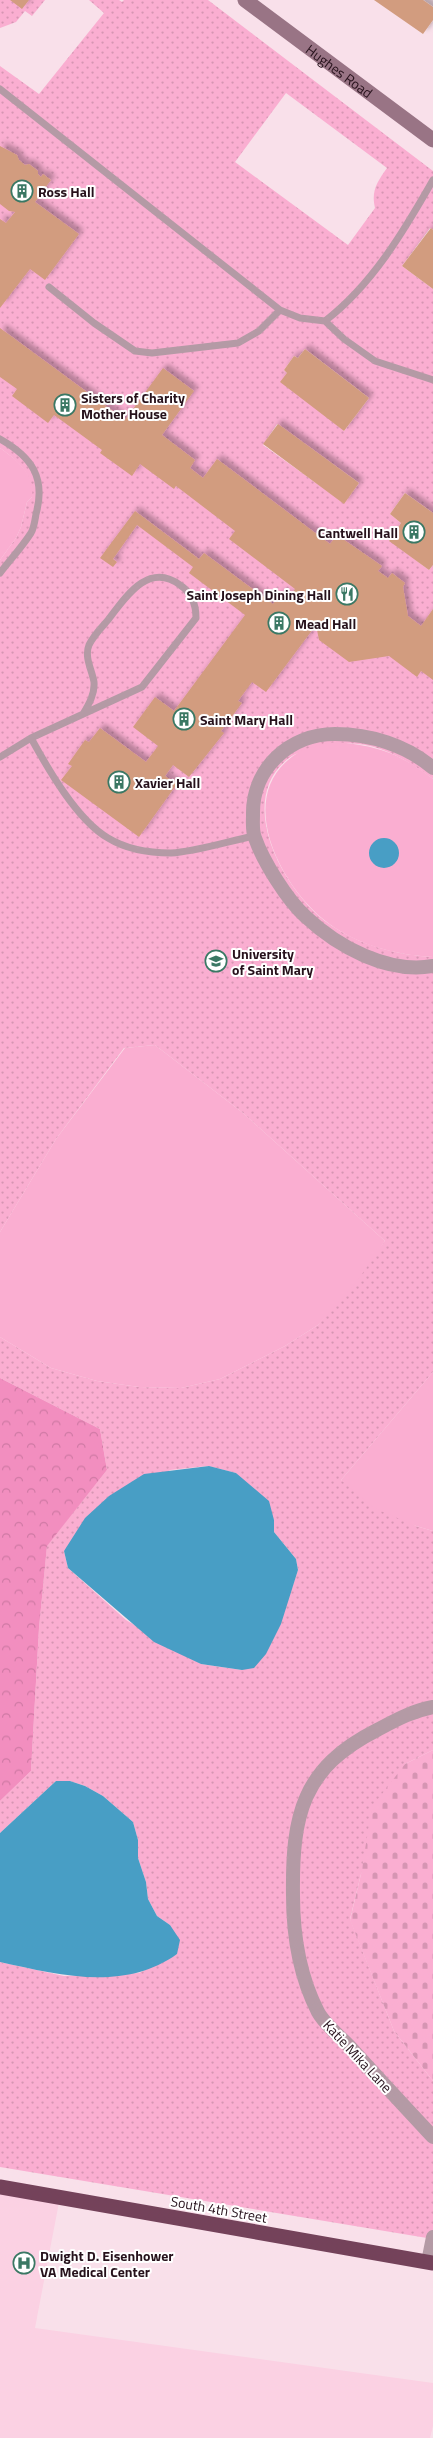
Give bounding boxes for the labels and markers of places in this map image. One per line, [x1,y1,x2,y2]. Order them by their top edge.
building icon: Ross Hall [10,179,34,203]
place label: Ross Hall [38,181,95,202]
place label: Sisters of Charity Mother House [81,387,185,424]
building icon: Sisters of Charity Mother House [53,393,77,417]
building icon: Cantwell Hall [402,520,426,544]
place label: Cantwell Hall [318,522,398,543]
restaurant icon: Saint Joseph Dining Hall [335,582,359,606]
place label: Saint Joseph Dining Hall [187,584,331,605]
building icon: Mead Hall [267,611,291,635]
place label: Mead Hall [295,613,356,634]
building icon: Saint Mary Hall [172,707,196,731]
place label: Saint Mary Hall [200,709,293,730]
building icon: Xavier Hall [107,770,131,794]
place label: Xavier Hall [135,772,200,793]
place label: University of Saint Mary [232,943,313,980]
school or university icon: University of Saint Mary [204,949,228,973]
place label: Dwight D. Eisenhower VA Medical Center [40,2245,174,2282]
hospital icon: Dwight D. Eisenhower VA Medical Center [12,2251,36,2275]

